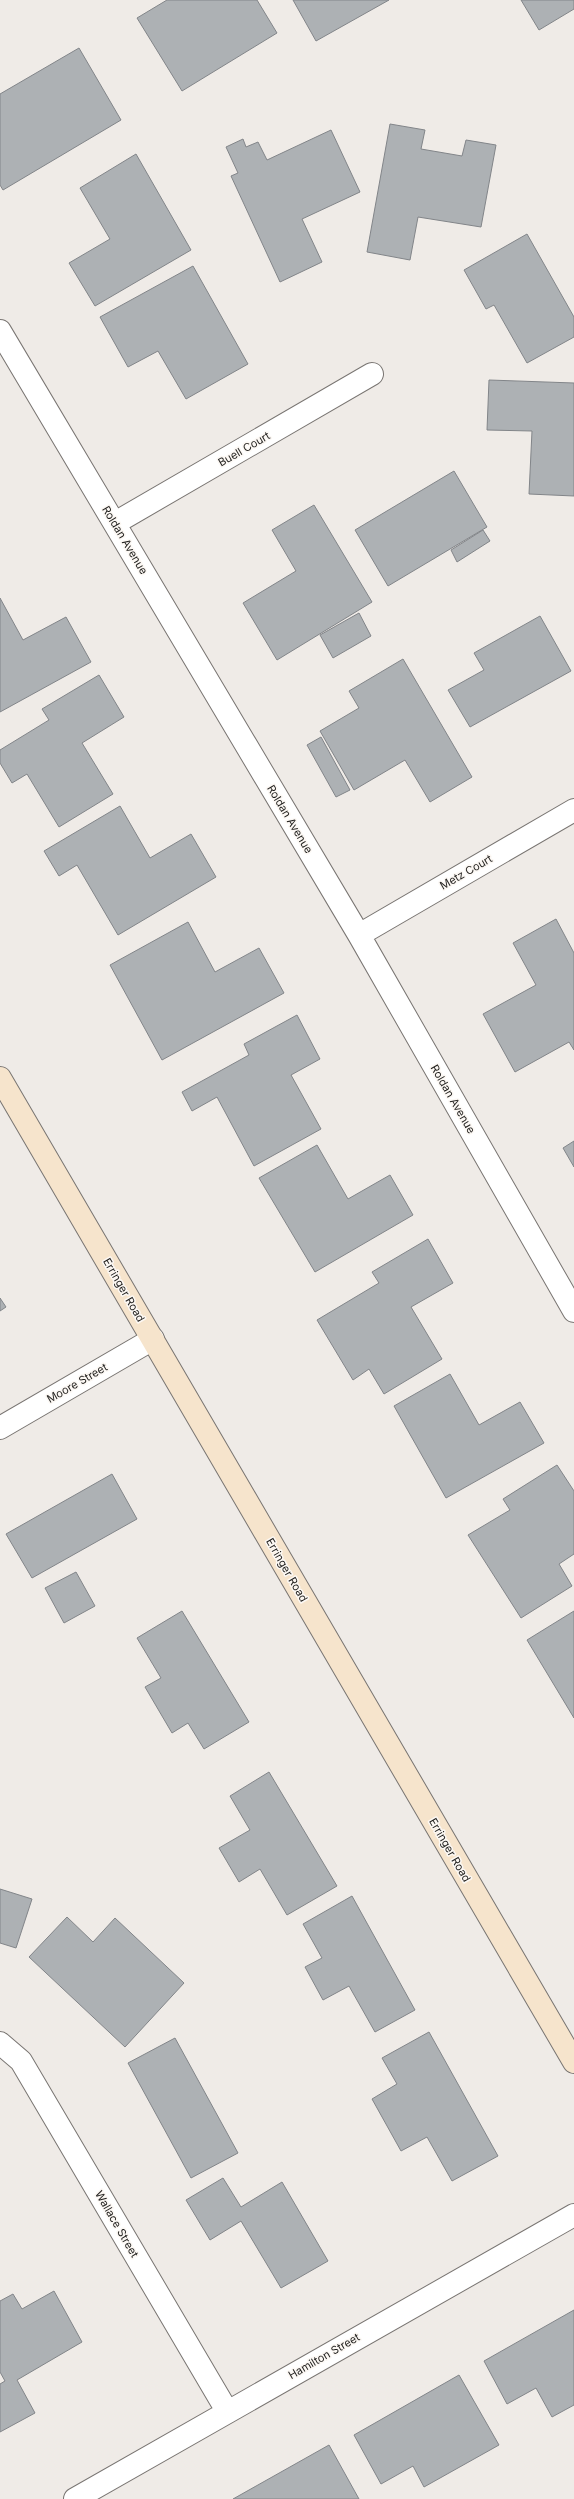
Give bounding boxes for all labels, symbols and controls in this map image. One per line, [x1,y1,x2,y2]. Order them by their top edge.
street label: Buell Court [216,428,273,469]
street label: Roldan Avenue [99,503,151,577]
street label: Roldan Avenue [264,782,316,856]
street label: Metz Court [437,851,495,893]
street label: Roldan Avenue [428,1062,478,1136]
street label: Erringer Road [100,1256,148,1324]
street label: Moore Street [44,1360,110,1406]
street label: Erringer Road [263,1536,311,1604]
street label: Erringer Road [426,1816,474,1884]
street label: Wallace Street [92,2188,142,2260]
street label: Hamilton Street [286,2330,363,2382]

